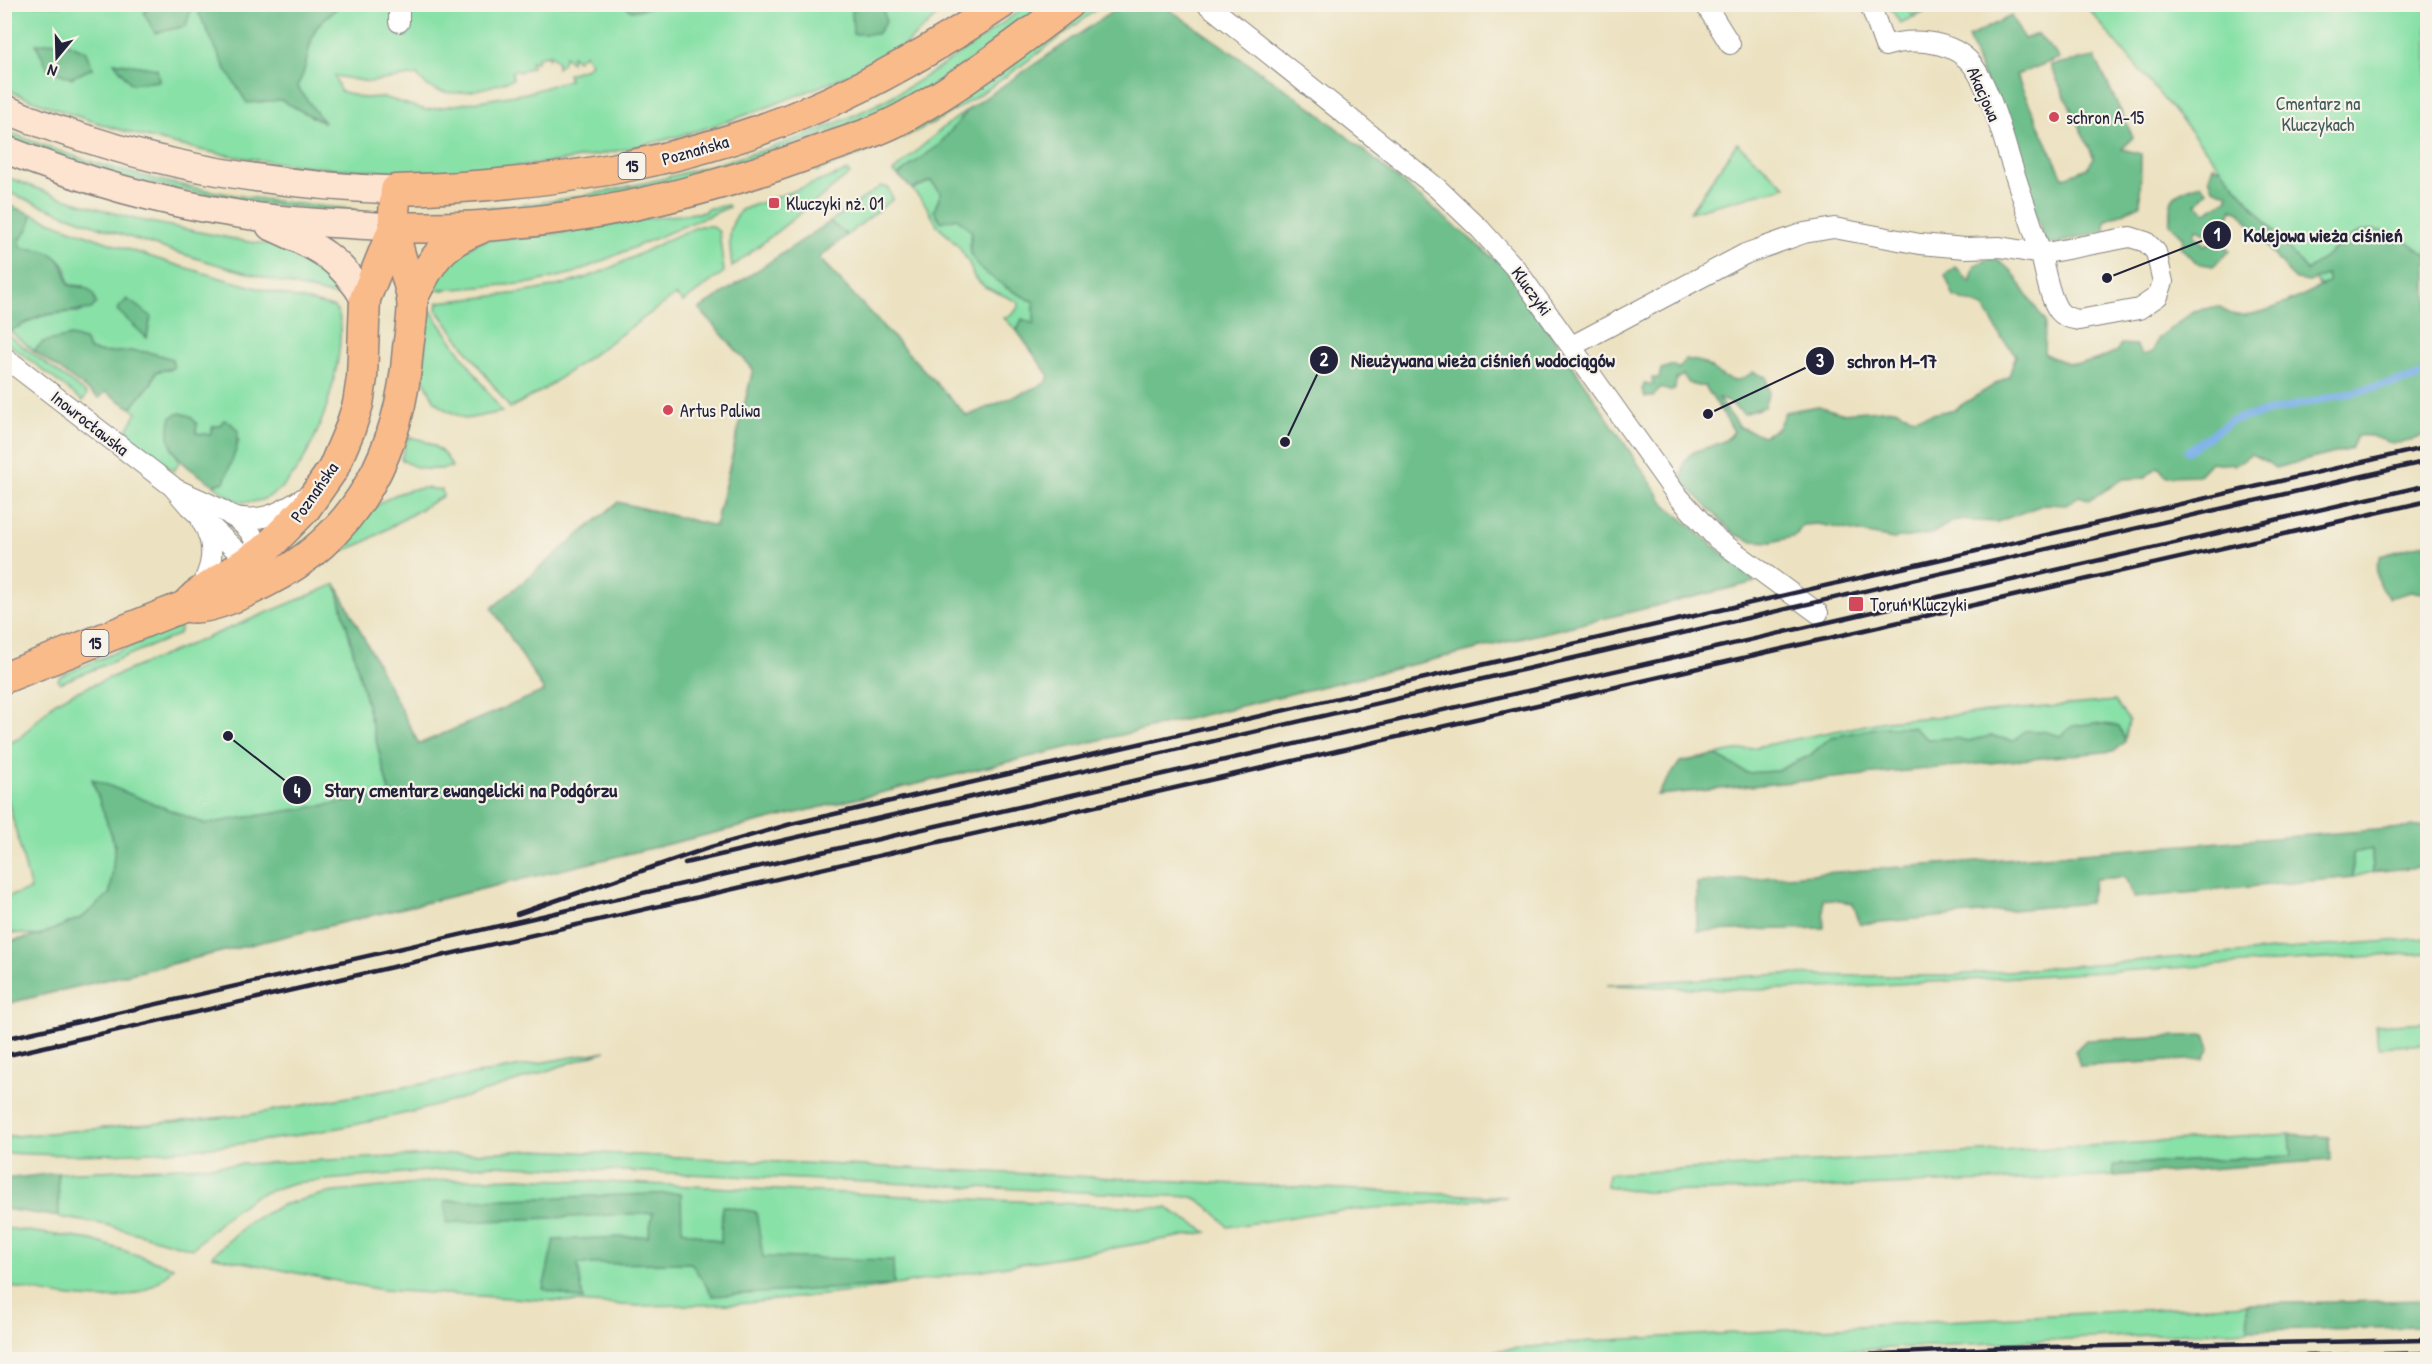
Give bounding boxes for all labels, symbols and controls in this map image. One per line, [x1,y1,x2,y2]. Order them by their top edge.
north arrow [27,27,87,87]
text: N [44,59,60,83]
street label: Akacjowa [1961,63,2007,125]
park label: Cmentarz na Kluczykach [2276,91,2360,137]
place label: schron A-15 [2066,105,2145,130]
marker: schron A-15 [2047,110,2061,124]
street label: Poznańska [659,129,731,171]
road number: 15 [618,153,646,179]
place label: Kluczyki nż. 01 [786,191,884,216]
marker: Kluczyki nż. 01 [767,196,781,210]
callout: Kolejowa wieża ciśnień [2202,216,2415,254]
text: Kolejowa wieża ciśnień [2243,221,2403,248]
text: 1 [2214,222,2221,247]
street label: Kluczyki [1506,261,1558,321]
callout: Nieużywana wieża ciśnień wodociągów [1309,341,1627,379]
callout: schron M-17 [1805,342,1950,380]
text: Nieużywana wieża ciśnień wodociągów [1351,346,1616,374]
text: 2 [1320,347,1329,372]
text: schron M-17 [1847,347,1937,374]
text: 3 [1816,348,1824,373]
street label: Inowrocławska [46,385,134,461]
place label: Artus Paliwa [680,398,760,423]
marker: Artus Paliwa [661,403,675,417]
street label: Poznańska [284,457,344,527]
place label: Toruń Kluczyki [1870,592,1967,617]
marker: Toruń Kluczyki [1847,595,1865,613]
road number: 15 [82,630,109,656]
callout: Stary cmentarz ewangelicki na Podgórzu [282,771,629,809]
text: Stary cmentarz ewangelicki na Podgórzu [325,776,618,804]
text: 4 [294,778,301,803]

